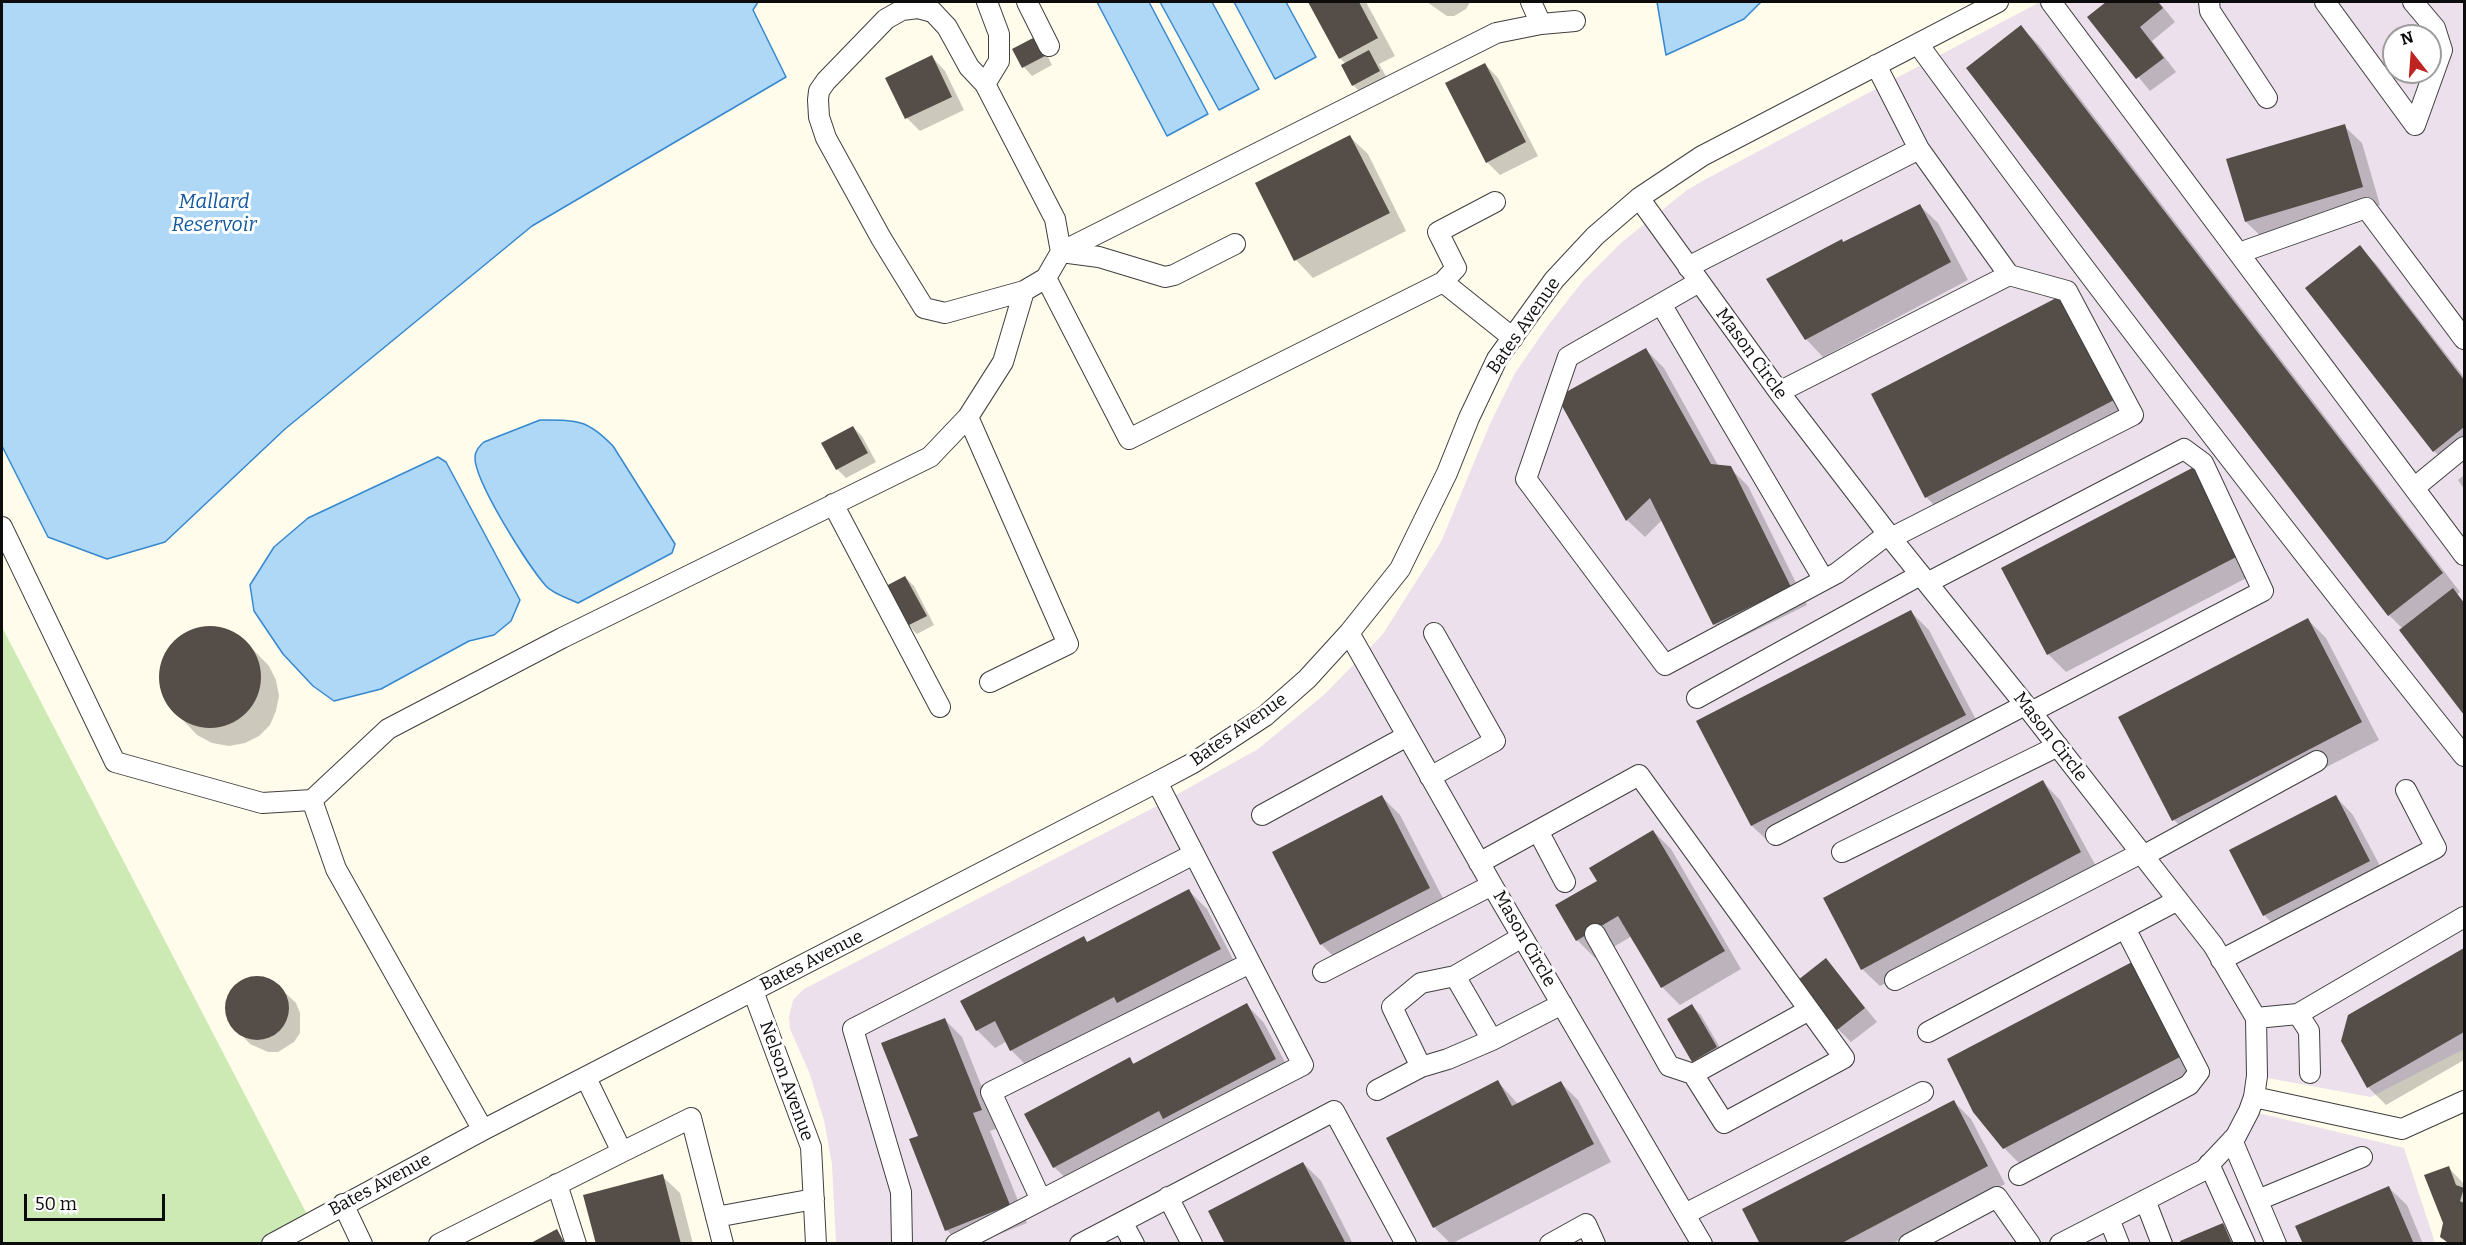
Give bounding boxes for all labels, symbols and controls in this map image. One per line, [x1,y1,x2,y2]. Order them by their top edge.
north arrow [2382,24,2442,84]
text: N [2398,27,2416,49]
water label: Mallard Reservoir [171,190,257,237]
street label: Bates Avenue [1483,274,1565,378]
street label: Mason Circle [1711,304,1791,404]
street label: Mason Circle [2008,688,2092,786]
street label: Bates Avenue [1187,689,1291,771]
street label: Mason Circle [1488,887,1560,991]
street label: Bates Avenue [757,926,867,996]
street label: Nelson Avenue [754,1018,818,1144]
street label: Bates Avenue [325,1149,435,1221]
scale bar [27,1182,168,1220]
text: 50 m [35,1193,77,1215]

